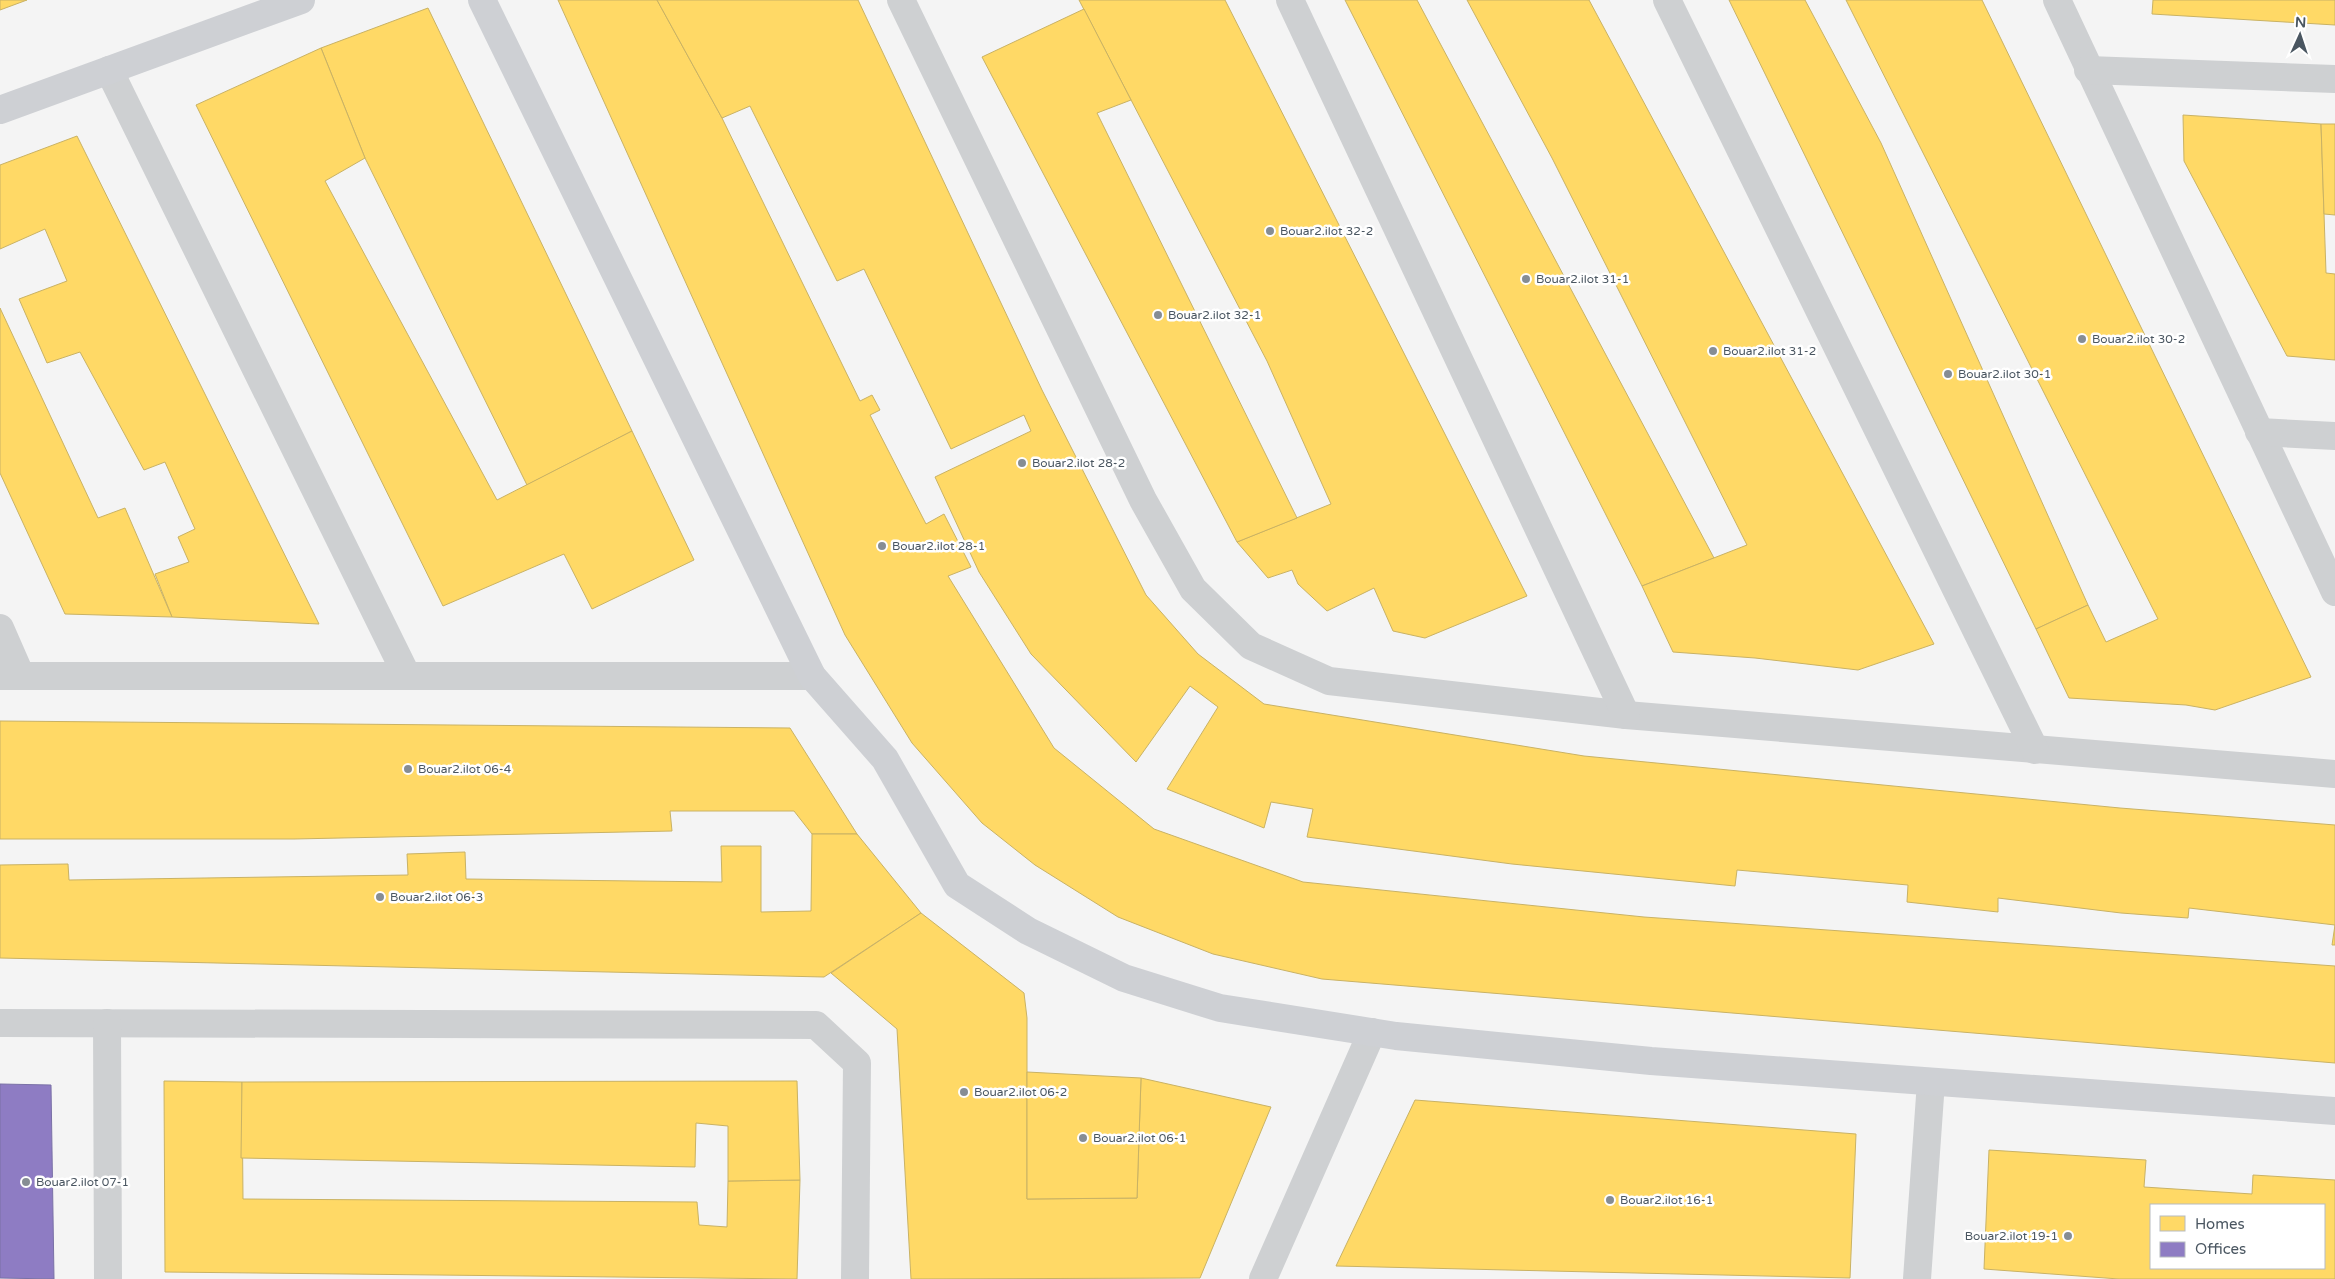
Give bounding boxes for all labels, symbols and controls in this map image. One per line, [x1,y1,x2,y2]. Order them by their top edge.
north arrow [2275,10,2325,60]
text: N [2295,14,2307,31]
place label: Bouar2.ilot 32-2 [1280,224,1373,238]
marker: Bouar2.ilot 32-2 [1264,225,1276,237]
place label: Bouar2.ilot 31-1 [1536,272,1629,286]
marker: Bouar2.ilot 31-1 [1520,273,1532,285]
place label: Bouar2.ilot 32-1 [1168,308,1261,322]
marker: Bouar2.ilot 32-1 [1152,309,1164,321]
place label: Bouar2.ilot 30-2 [2092,332,2185,346]
marker: Bouar2.ilot 30-2 [2076,333,2088,345]
place label: Bouar2.ilot 31-2 [1723,344,1816,358]
marker: Bouar2.ilot 31-2 [1707,345,1719,357]
place label: Bouar2.ilot 30-1 [1958,367,2051,381]
marker: Bouar2.ilot 30-1 [1942,368,1954,380]
place label: Bouar2.ilot 28-2 [1032,456,1125,470]
marker: Bouar2.ilot 28-2 [1016,457,1028,469]
place label: Bouar2.ilot 28-1 [892,539,985,553]
marker: Bouar2.ilot 28-1 [876,540,888,552]
place label: Bouar2.ilot 06-4 [418,762,512,776]
marker: Bouar2.ilot 06-4 [402,763,414,775]
place label: Bouar2.ilot 06-3 [390,890,483,904]
marker: Bouar2.ilot 06-3 [374,891,386,903]
place label: Bouar2.ilot 06-2 [974,1085,1067,1099]
marker: Bouar2.ilot 06-2 [958,1086,970,1098]
place label: Bouar2.ilot 06-1 [1093,1131,1186,1145]
marker: Bouar2.ilot 06-1 [1077,1132,1089,1144]
place label: Bouar2.ilot 07-1 [36,1175,129,1189]
marker: Bouar2.ilot 07-1 [20,1176,32,1188]
place label: Bouar2.ilot 16-1 [1620,1193,1713,1207]
marker: Bouar2.ilot 16-1 [1604,1194,1616,1206]
legend [2150,1204,2325,1269]
text: Homes [2195,1215,2245,1233]
place label: Bouar2.ilot 19-1 [1965,1229,2058,1243]
marker: Bouar2.ilot 19-1 [2062,1230,2074,1242]
text: Offices [2195,1240,2246,1258]

